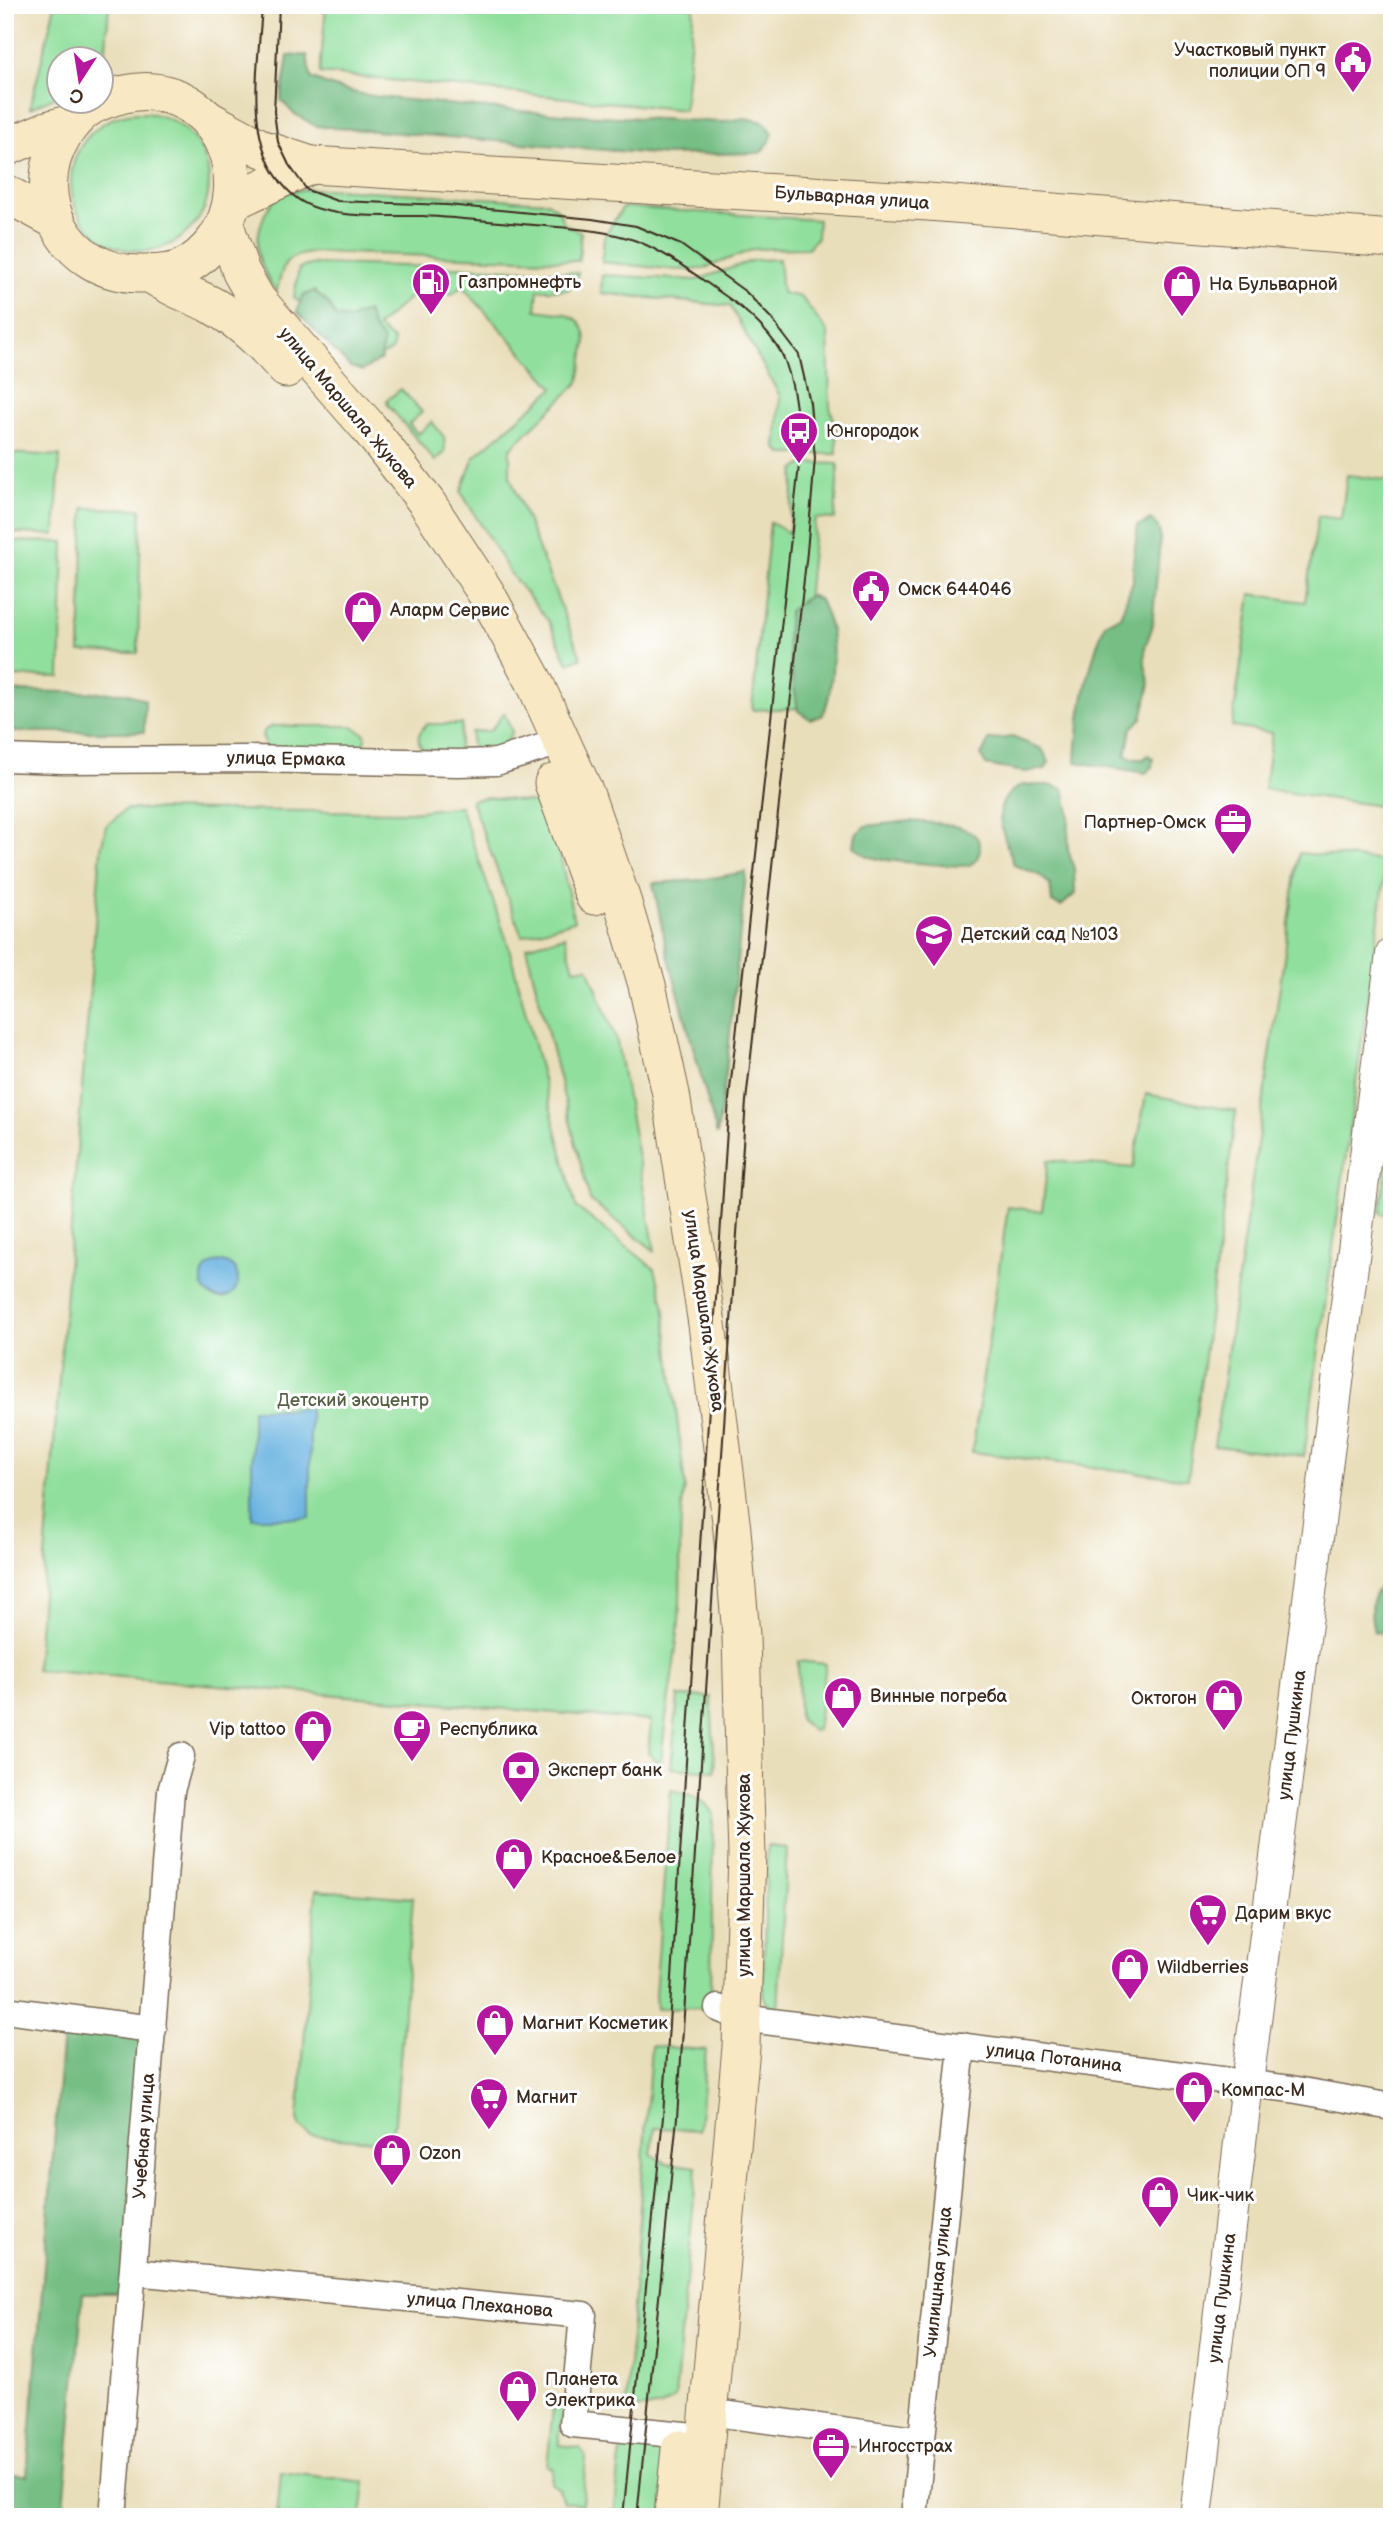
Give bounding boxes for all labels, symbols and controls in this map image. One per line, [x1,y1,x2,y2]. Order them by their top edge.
public building icon: Участковый пункт полиции ОП 9 [1332,39,1374,94]
place label: Участковый пункт полиции ОП 9 [1174,40,1327,82]
north arrow [46,46,116,116]
text: С [68,83,86,108]
street label: Бульварная улица [774,182,931,214]
fuel station icon: Газпромнефть [410,261,452,316]
shop icon: На Бульварной [1161,263,1203,318]
place label: Газпромнефть [458,272,581,293]
place label: На Бульварной [1209,274,1338,295]
street label: улица Маршала Жукова [275,323,422,493]
bus stop icon: Юнгородок [778,410,820,465]
place label: Юнгородок [826,421,919,442]
public building icon: Омск 644046 [850,568,892,623]
place label: Омск 644046 [898,579,1012,600]
shop icon: Аларм Сервис [342,589,384,644]
place label: Аларм Сервис [389,600,509,621]
street label: улица Ермака [226,747,346,771]
office icon: Партнер-Омск [1212,801,1254,856]
place label: Партнер-Омск [1084,812,1206,833]
school or university icon: Детский сад №103 [913,913,955,968]
place label: Детский сад №103 [961,924,1119,945]
street label: улица Маршала Жукова [679,1209,729,1414]
park label: Детский экоцентр [277,1390,429,1411]
street label: улица Пушкина [1274,1668,1310,1801]
shop icon: Винные погреба [822,1675,864,1730]
shop icon: Октогон [1203,1677,1245,1732]
place label: Винные погреба [870,1686,1008,1707]
place label: Октогон [1131,1688,1197,1709]
shop icon: Vip tattoo [292,1708,334,1763]
cafe icon: Республика [391,1708,433,1763]
place label: Vip tattoo [209,1719,286,1740]
place label: Республика [439,1719,538,1740]
bank icon: Эксперт банк [500,1749,542,1804]
place label: Эксперт банк [548,1760,662,1781]
street label: улица Маршала Жукова [734,1773,755,1977]
shop icon: Красное&Белое [493,1836,535,1891]
place label: Красное&Белое [541,1847,676,1868]
supermarket icon: Дарим вкус [1187,1892,1229,1947]
place label: Дарим вкус [1235,1903,1332,1924]
shop icon: Wildberries [1109,1946,1151,2001]
place label: Wildberries [1157,1957,1249,1978]
shop icon: Магнит Косметик [474,2002,516,2057]
place label: Магнит Косметик [522,2013,668,2034]
street label: улица Потанина [985,2039,1124,2077]
shop icon: Компас-М [1173,2069,1215,2124]
street label: Учебная улица [129,2072,159,2200]
supermarket icon: Магнит [468,2076,510,2131]
place label: Компас-М [1221,2080,1305,2101]
place label: Магнит [516,2087,578,2108]
shop icon: Ozon [371,2132,413,2187]
place label: Ozon [419,2143,461,2164]
shop icon: Чик-чик [1139,2174,1181,2229]
place label: Чик-чик [1187,2185,1255,2206]
street label: Училищная улица [920,2205,956,2359]
street label: улица Пушкина [1204,2231,1240,2364]
street label: улица Плеханова [406,2288,554,2322]
shop icon: Планета Электрика [497,2368,539,2423]
place label: Планета Электрика [545,2369,636,2411]
office icon: Ингосстрах [810,2425,852,2480]
place label: Ингосстрах [858,2436,952,2457]

